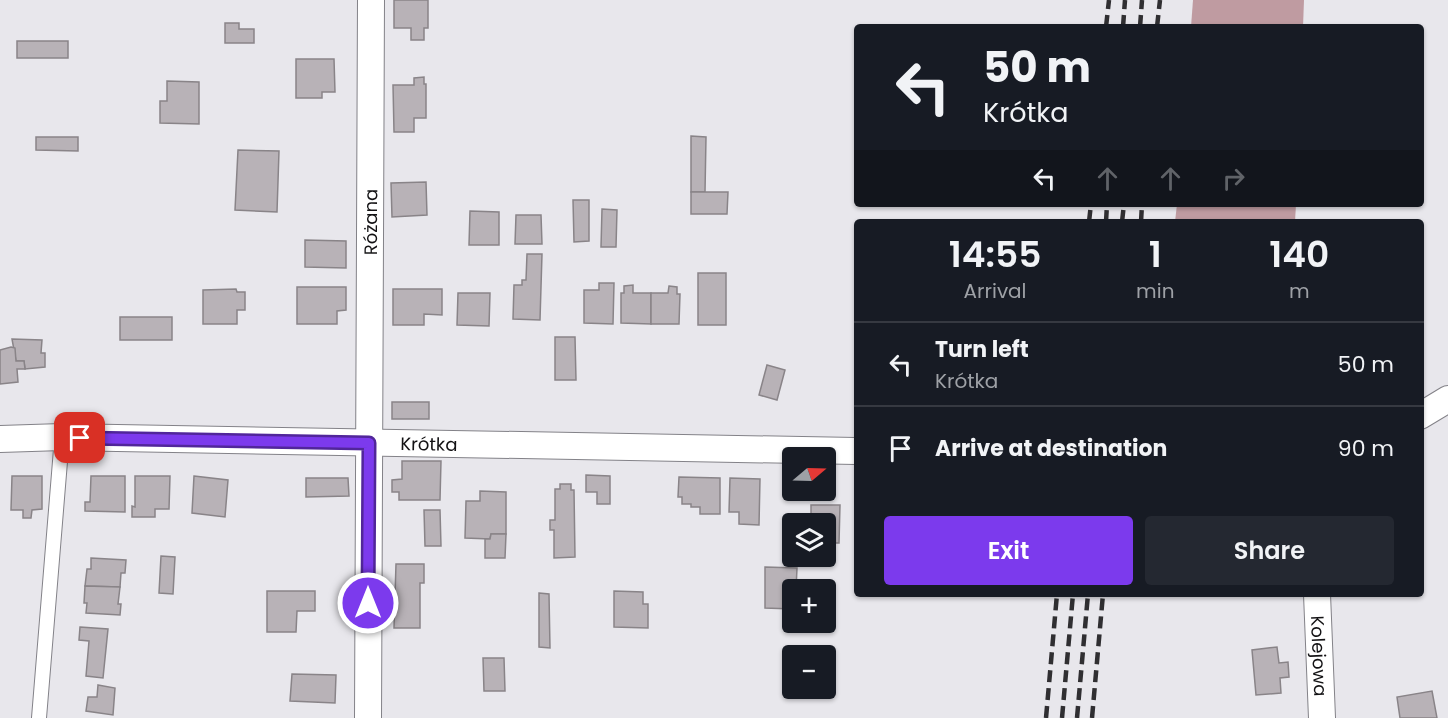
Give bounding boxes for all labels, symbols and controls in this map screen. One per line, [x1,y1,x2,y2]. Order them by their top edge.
text: 50 m [983,38,1091,97]
icon: left [884,48,962,126]
text: Krótka [983,94,1069,131]
icon: left [1028,162,1061,195]
icon: ahead [1091,162,1124,195]
icon: ahead [1154,162,1187,195]
icon: right [1217,162,1250,195]
street label: Różana [357,189,383,255]
text: 14:55 [949,229,1041,280]
text: 1 [1149,229,1162,280]
text: 140 [1269,229,1329,280]
text: Arrival [964,277,1027,305]
text: min [1136,277,1174,305]
text: m [1289,277,1310,305]
text: Turn left [935,334,1029,365]
icon: left [884,348,917,381]
text: 50 m [1338,349,1394,380]
text: Krótka [935,367,998,395]
pin [54,412,105,463]
icon: arrive [63,421,96,454]
street label: Krótka [400,430,458,456]
icon: arrive [884,432,917,465]
text: Arrive at destination [935,433,1167,464]
text: 90 m [1338,433,1394,464]
north arrow [782,447,836,501]
map controls [782,447,836,699]
button: layers [782,513,836,567]
button: Exit [884,516,1133,585]
button: Share [1145,516,1394,585]
position arrow [336,571,400,635]
button: + [782,579,836,633]
street label: Kolejowa [1305,615,1334,697]
button: − [782,645,836,699]

